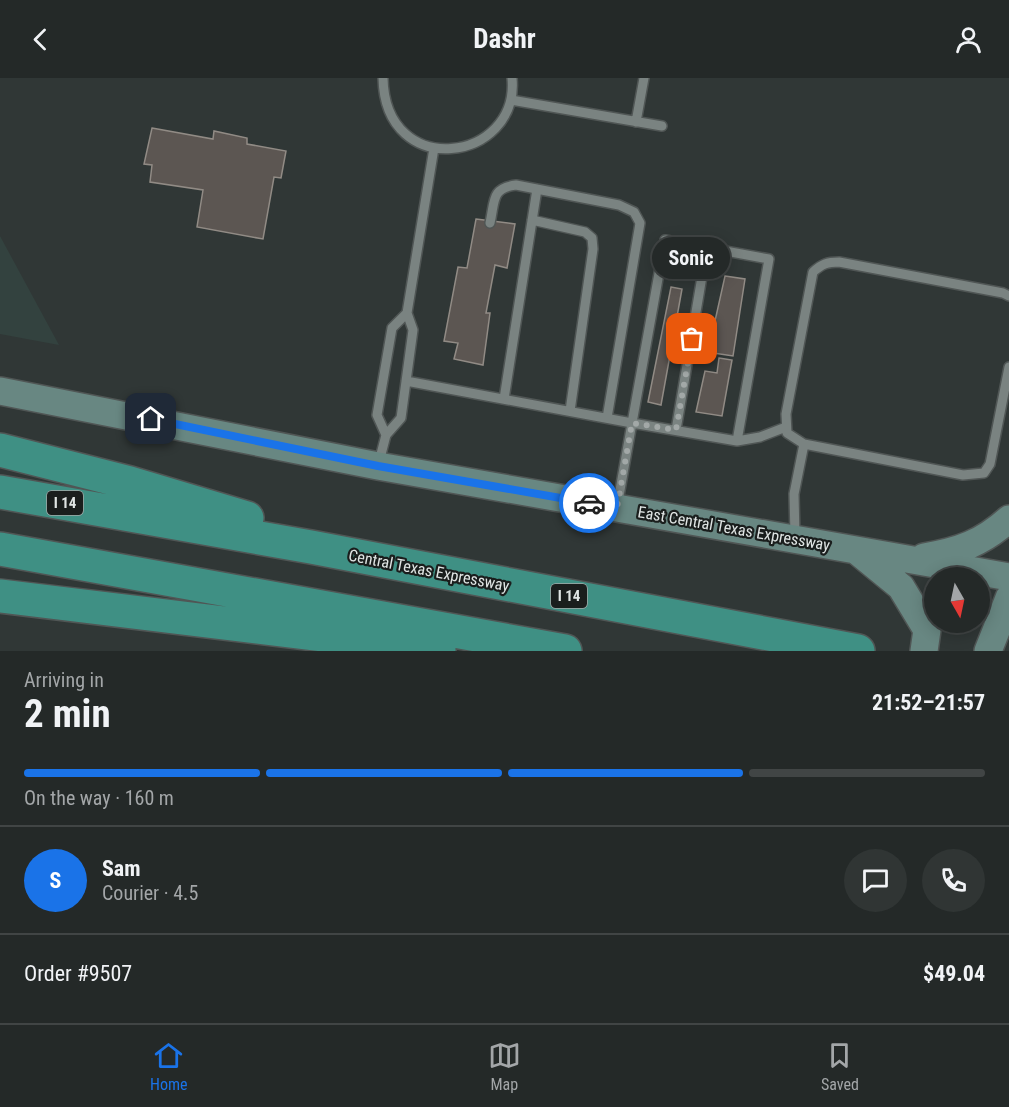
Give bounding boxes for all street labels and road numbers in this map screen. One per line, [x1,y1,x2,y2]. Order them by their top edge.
road number: I 14 [47,491,83,515]
street label: East Central Texas Expressway [636,502,832,555]
street label: Central Texas Expressway [347,546,511,595]
road number: I 14 [551,584,587,608]

